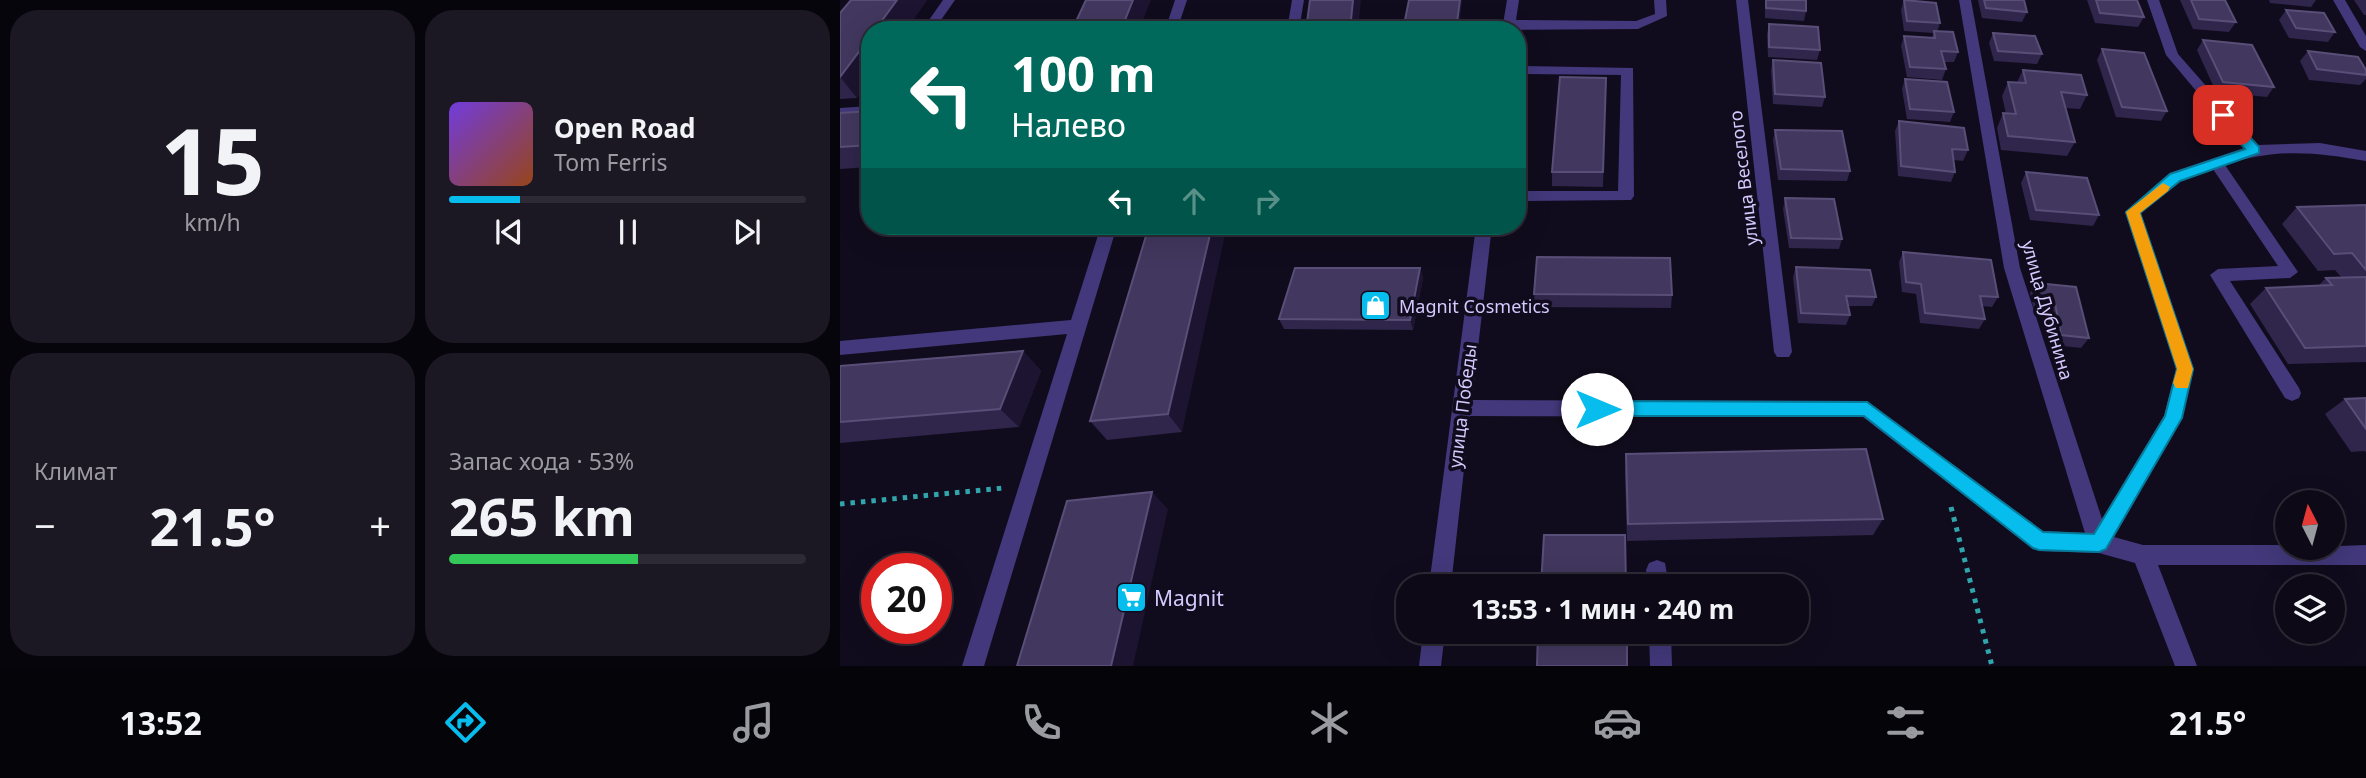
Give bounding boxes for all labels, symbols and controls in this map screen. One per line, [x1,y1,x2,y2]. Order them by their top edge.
text: 100 m [1011,40,1156,106]
icon: left [896,49,987,140]
pin [2193,85,2253,145]
icon: arrive [2204,96,2242,134]
text: 15 [160,98,265,222]
text: Налево [1011,103,1126,146]
street label: улица Веселого [1723,109,1763,247]
text: Open Road [554,110,696,146]
text: Tom Ferris [554,146,667,178]
icon: left [1102,182,1140,220]
icon: ahead [1175,182,1213,220]
icon: right [1248,182,1286,220]
text: km/h [184,206,241,238]
icon: previous [490,213,528,251]
icon: pause [609,213,647,251]
icon: next [728,213,766,251]
street label: улица Дубинина [2017,238,2079,382]
shop icon: Magnit Cosmetics [1359,289,1393,323]
place label: Magnit Cosmetics [1399,294,1550,318]
street label: улица Победы [1442,343,1482,469]
position arrow [1560,372,1634,446]
text: Запас хода · 53% [449,445,634,477]
text: Климат [34,455,117,487]
text: 265 km [449,480,635,551]
text: 21.5° [150,490,275,561]
north arrow [2275,490,2345,560]
map controls [2275,490,2345,644]
text: − [34,499,56,551]
text: + [369,499,391,551]
speed limit sign: 20 [861,553,952,644]
button: layers [2275,574,2345,644]
supermarket icon: Magnit [1114,581,1148,615]
place label: Magnit [1154,584,1224,612]
text: 13:53 · 1 мин · 240 m [1471,591,1734,627]
icon: directions [441,698,490,747]
icon: music [729,698,778,747]
icon: phone [1017,698,1066,747]
icon: climate [1305,698,1354,747]
icon: car [1593,698,1642,747]
icon: filters [1881,698,1930,747]
text: 13:52 [120,701,202,744]
text: 21.5° [2169,701,2246,744]

